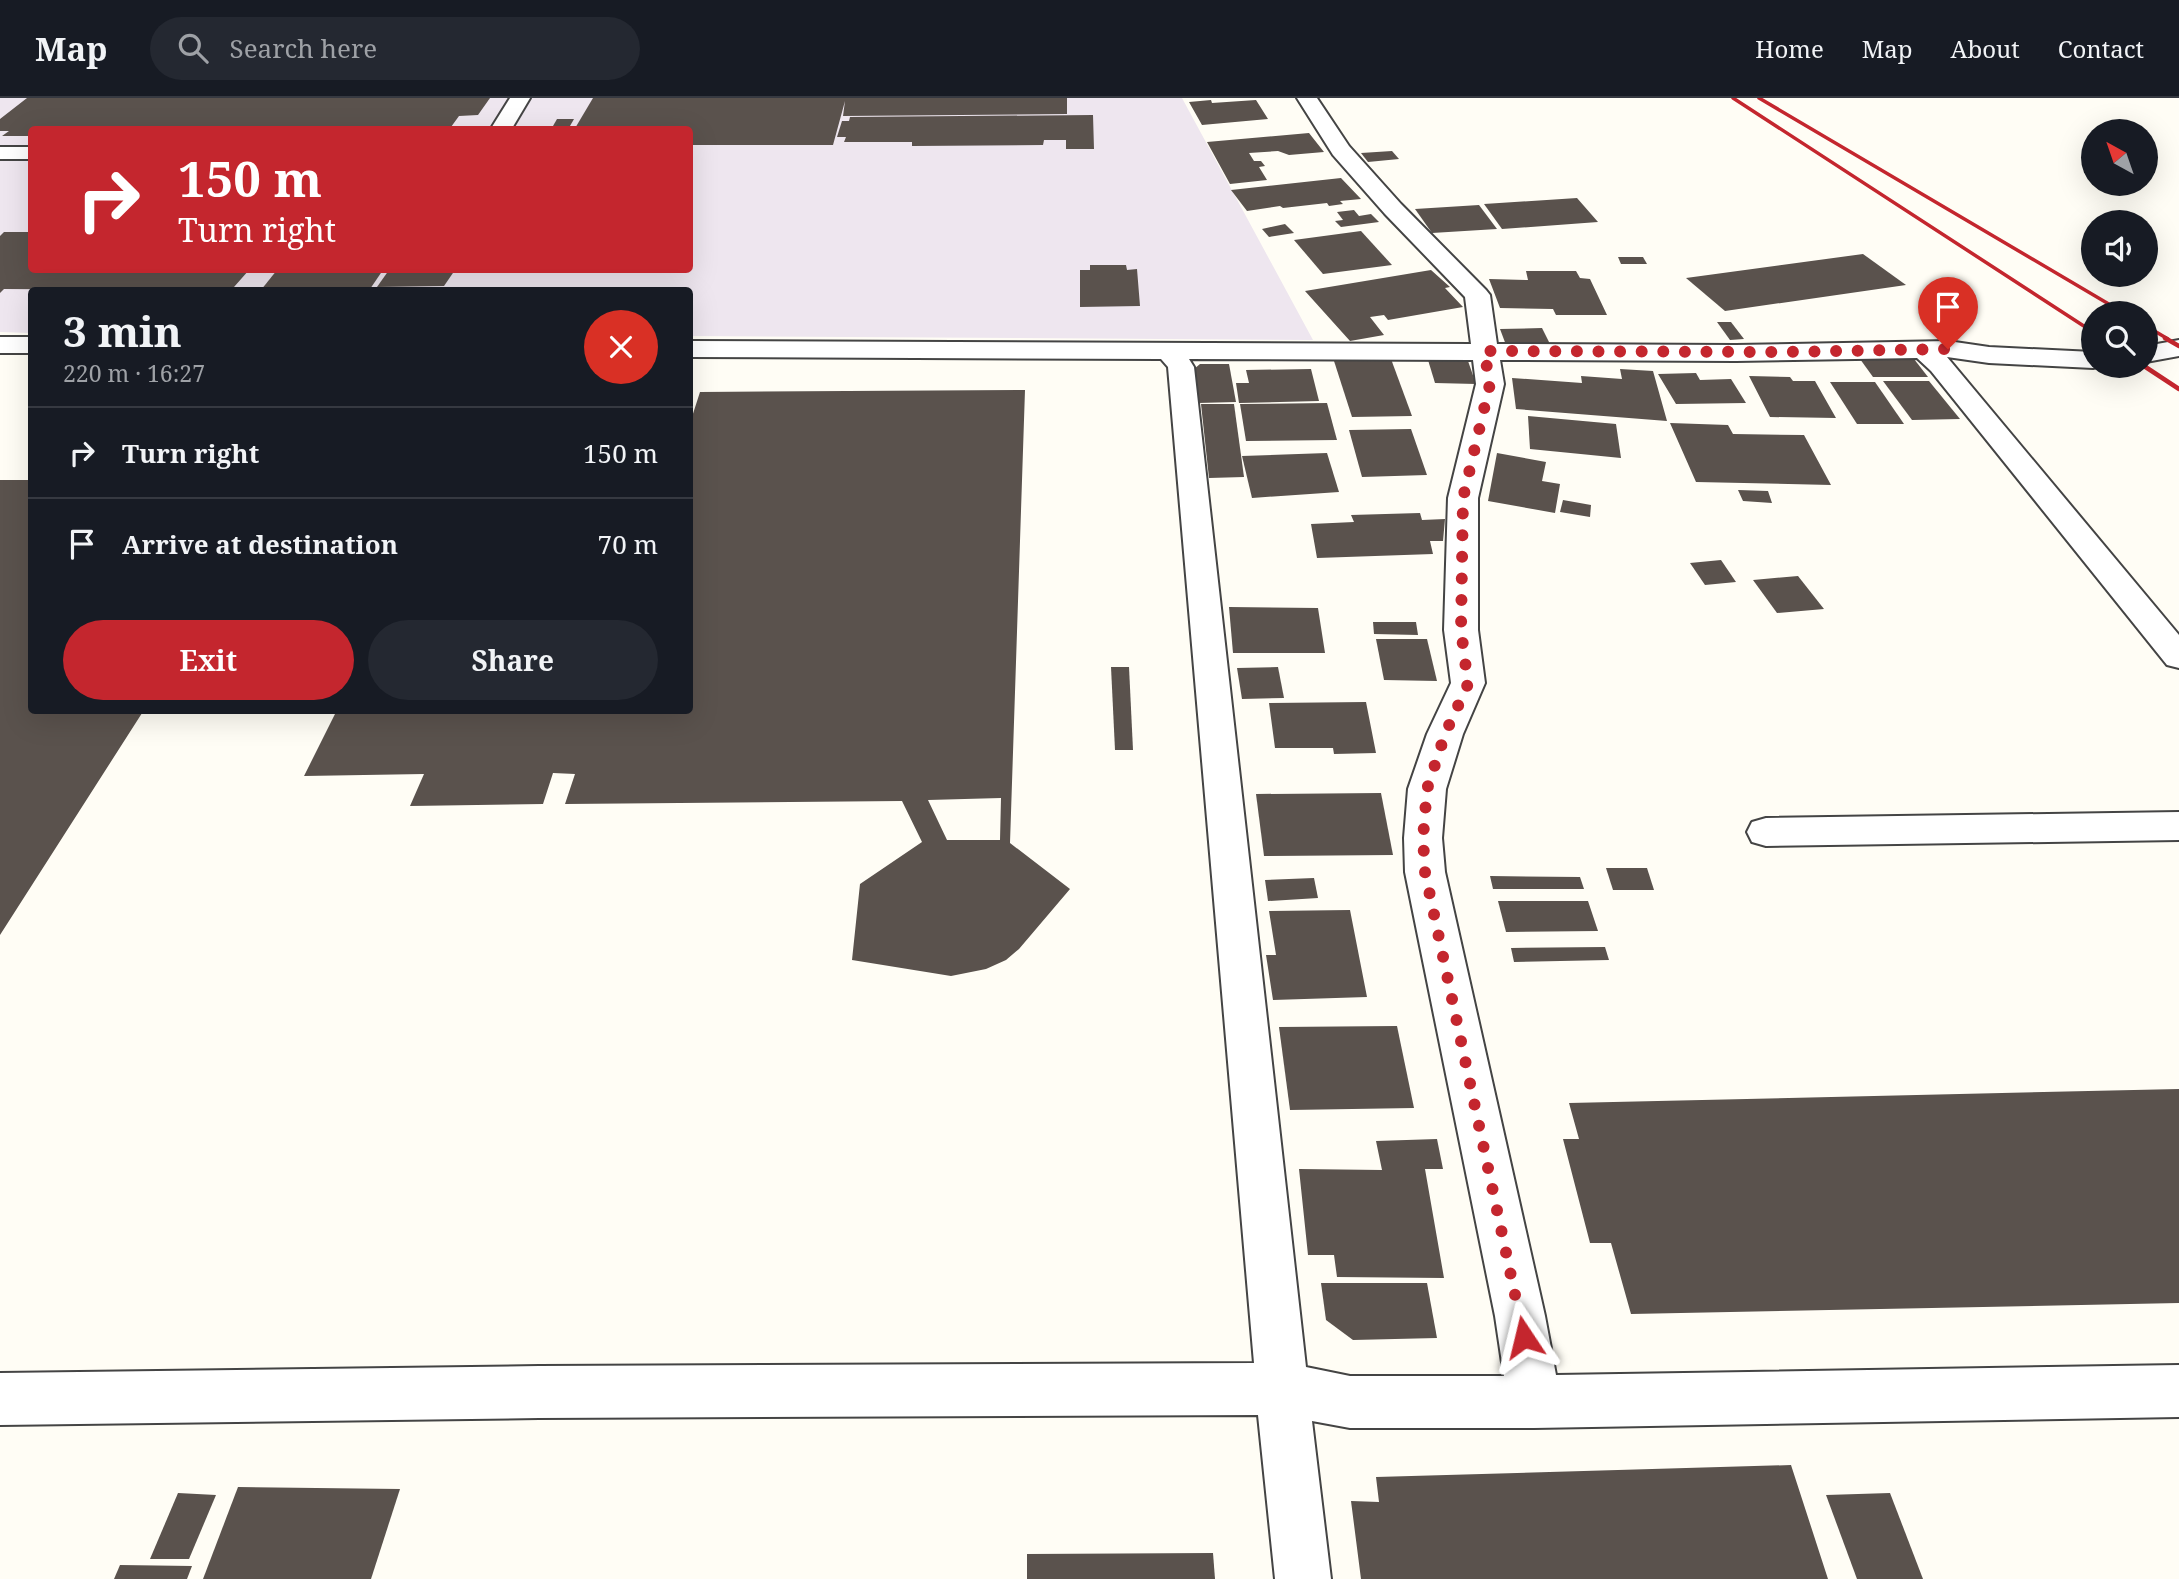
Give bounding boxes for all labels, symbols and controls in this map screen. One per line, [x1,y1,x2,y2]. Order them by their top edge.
search box [150,17,640,80]
text: Map [35,26,108,71]
icon: search [174,29,212,67]
text: Search here [230,30,377,66]
text: Home [1755,32,1824,65]
text: Map [1862,32,1913,65]
text: About [1951,32,2020,65]
text: Contact [2058,32,2144,65]
north arrow [2081,119,2158,196]
map controls [2081,119,2158,378]
text: 150 m [178,145,322,211]
icon: right [63,154,154,245]
text: Turn right [178,208,336,251]
button: sound [2081,210,2158,287]
pin [1918,277,1978,349]
icon: arrive [1929,288,1967,326]
button: search [2081,301,2158,378]
text: 3 min [63,302,182,359]
button: close [584,310,658,384]
text: 220 m · 16:27 [63,357,205,389]
icon: right [63,434,101,472]
text: Turn right [122,435,259,471]
text: 150 m [583,435,658,471]
icon: arrive [63,525,101,563]
text: Arrive at destination [122,526,398,562]
text: 70 m [598,526,658,562]
button: Exit [63,620,354,700]
button: Share [368,620,658,700]
position arrow [1487,1300,1561,1374]

